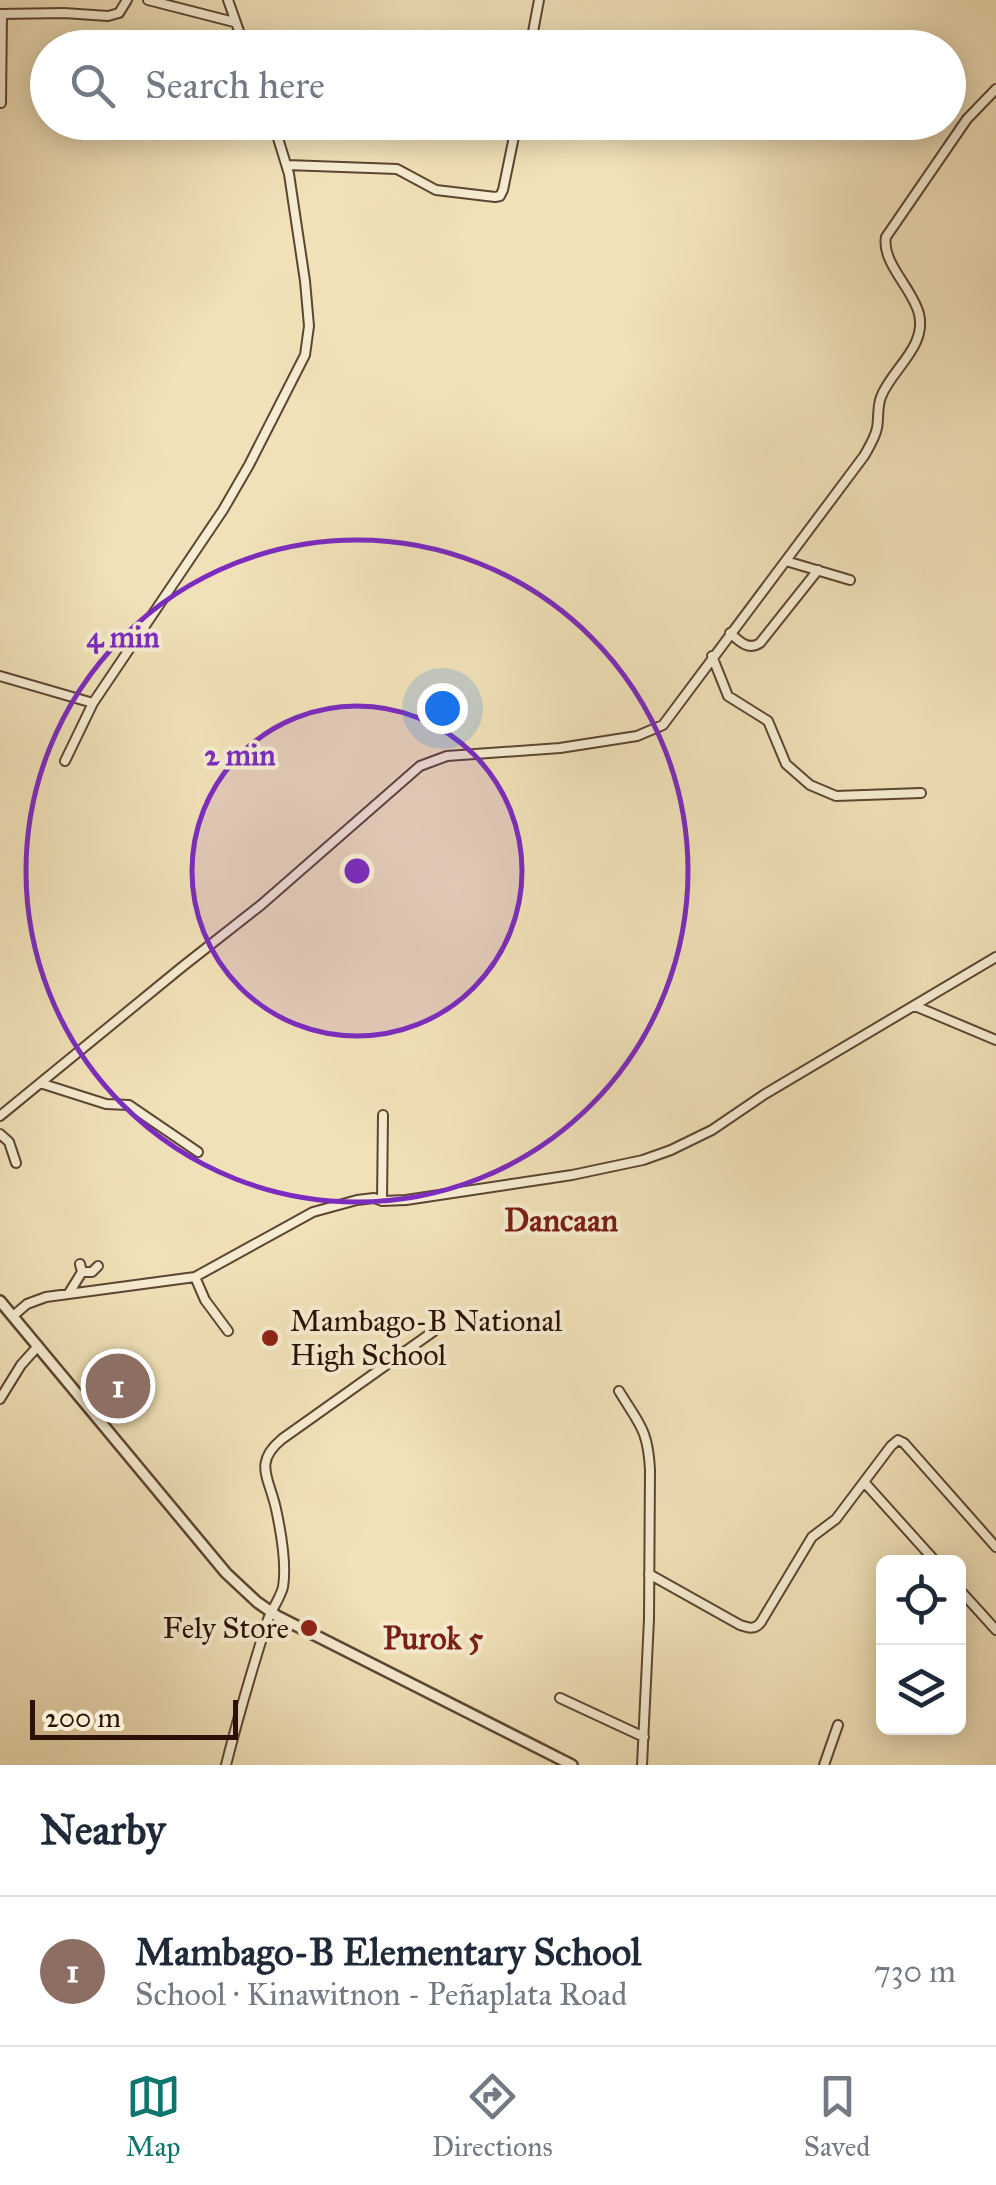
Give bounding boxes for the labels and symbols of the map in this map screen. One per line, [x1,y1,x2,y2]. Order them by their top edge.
text: 4 min [87,619,160,655]
your location [417,683,468,734]
text: 2 min [205,737,276,773]
centre of rings [339,853,375,889]
district label: Dancaan [504,1201,619,1240]
place label: Mambago-B National High School [290,1303,563,1373]
marker: Mambago-B National High School [259,1327,281,1349]
pin: 1 [86,1348,150,1424]
place label: Fely Store [163,1610,289,1646]
marker: Fely Store [298,1617,320,1639]
district label: Purok 5 [383,1619,483,1658]
scale bar [30,1695,238,1740]

